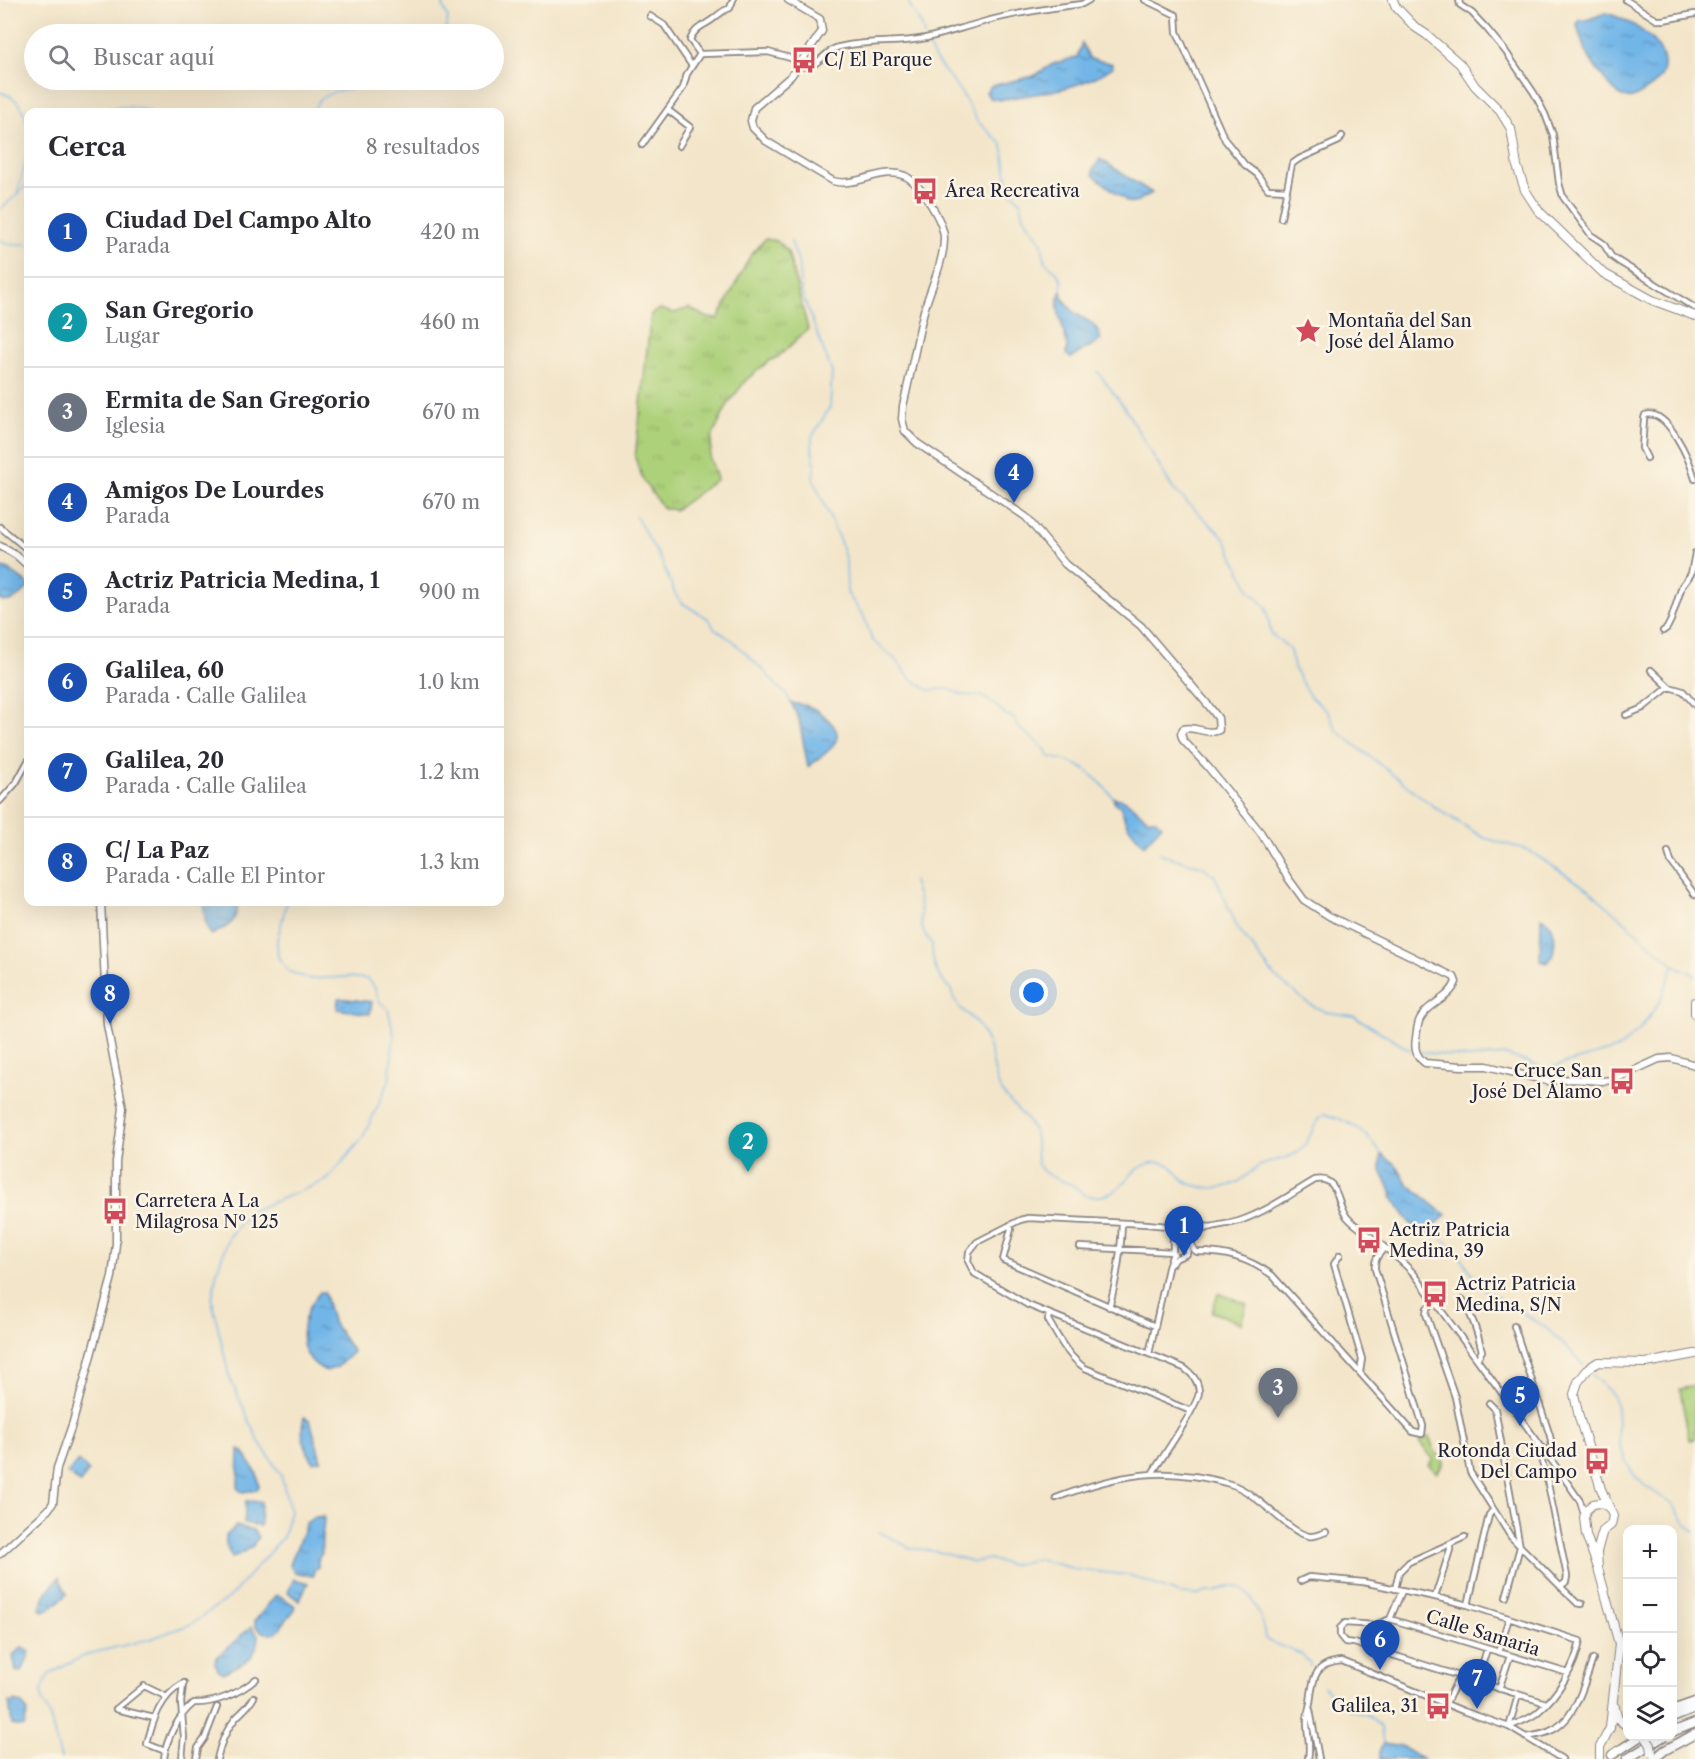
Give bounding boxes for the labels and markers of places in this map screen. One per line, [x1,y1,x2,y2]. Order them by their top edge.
bus stop icon: C/ El Parque [789,45,819,75]
place label: C/ El Parque [824,49,932,71]
bus stop icon: Área Recreativa [910,176,940,206]
place label: Área Recreativa [944,179,1080,202]
place label: Montaña del San José del Álamo [1325,310,1472,353]
place icon: Montaña del San José del Álamo [1293,316,1323,346]
pin: 4 [994,454,1034,503]
pin: 8 [90,974,130,1024]
place label: Cruce San José Del Álamo [1469,1060,1602,1103]
bus stop icon: Cruce San José Del Álamo [1607,1066,1637,1096]
pin: 2 [728,1122,768,1172]
place label: Carretera A La Milagrosa Nº 125 [135,1190,278,1233]
bus stop icon: Carretera A La Milagrosa Nº 125 [100,1196,130,1226]
pin: 1 [1164,1206,1204,1256]
place label: Actriz Patricia Medina, 39 [1388,1219,1510,1262]
bus stop icon: Actriz Patricia Medina, 39 [1354,1225,1384,1255]
place label: Actriz Patricia Medina, S/N [1454,1273,1576,1316]
bus stop icon: Actriz Patricia Medina, S/N [1420,1279,1450,1309]
pin: 3 [1258,1368,1298,1418]
pin: 5 [1500,1376,1540,1426]
place label: Rotonda Ciudad Del Campo [1437,1440,1577,1483]
bus stop icon: Rotonda Ciudad Del Campo [1582,1446,1612,1476]
pin: 6 [1360,1620,1400,1670]
pin: 7 [1458,1660,1496,1709]
bus stop icon: Galilea, 31 [1423,1691,1453,1721]
place label: Galilea, 31 [1331,1695,1418,1717]

